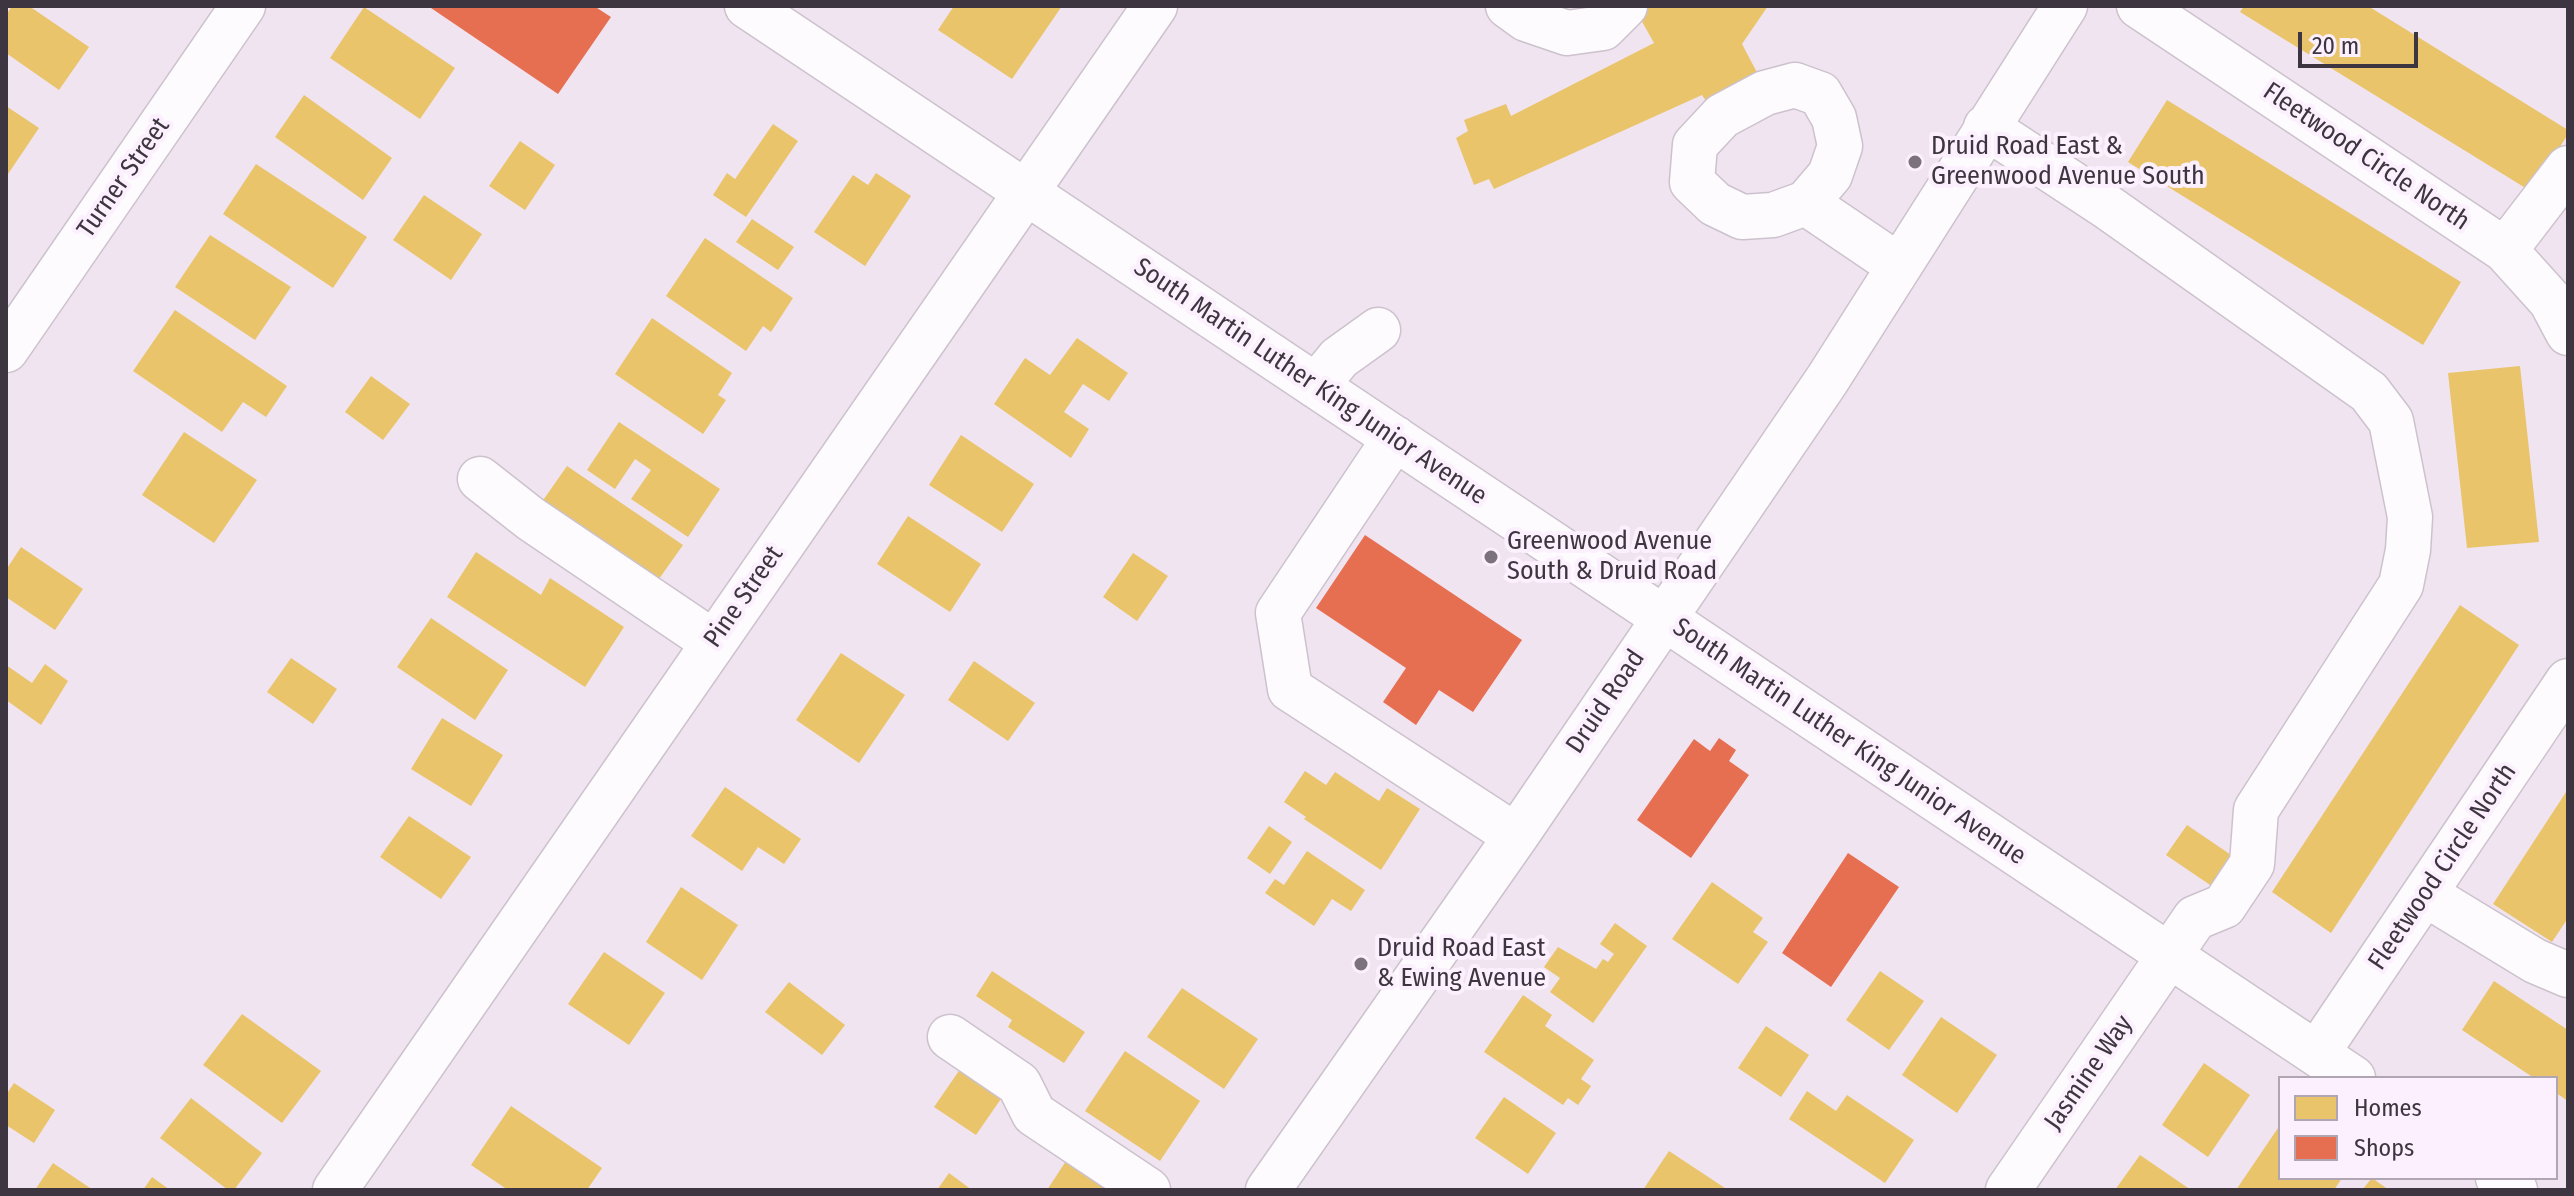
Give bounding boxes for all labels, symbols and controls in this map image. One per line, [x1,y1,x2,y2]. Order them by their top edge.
scale bar [2302,16,2422,66]
text: 20 m [2312,32,2359,60]
street label: Fleetwood Circle North [2257,76,2475,238]
street label: Turner Street [71,112,177,244]
place label: Druid Road East & Greenwood Avenue South [1931,131,2205,192]
marker: Druid Road East & Greenwood Avenue South [1906,153,1924,171]
street label: South Martin Luther King Junior Avenue [1128,252,1492,512]
place label: Greenwood Avenue South & Druid Road [1507,526,1717,588]
street label: Pine Street [698,540,790,654]
marker: Greenwood Avenue South & Druid Road [1482,548,1500,566]
street label: South Martin Luther King Junior Avenue [1667,612,2031,872]
street label: Druid Road [1560,644,1652,760]
street label: Fleetwood Circle North [2362,758,2524,976]
place label: Druid Road East & Ewing Avenue [1377,933,1546,994]
marker: Druid Road East & Ewing Avenue [1352,955,1370,973]
street label: Jasmine Way [2038,1010,2140,1136]
legend [2278,1076,2558,1180]
text: Homes [2354,1094,2422,1122]
text: Shops [2354,1134,2414,1162]

